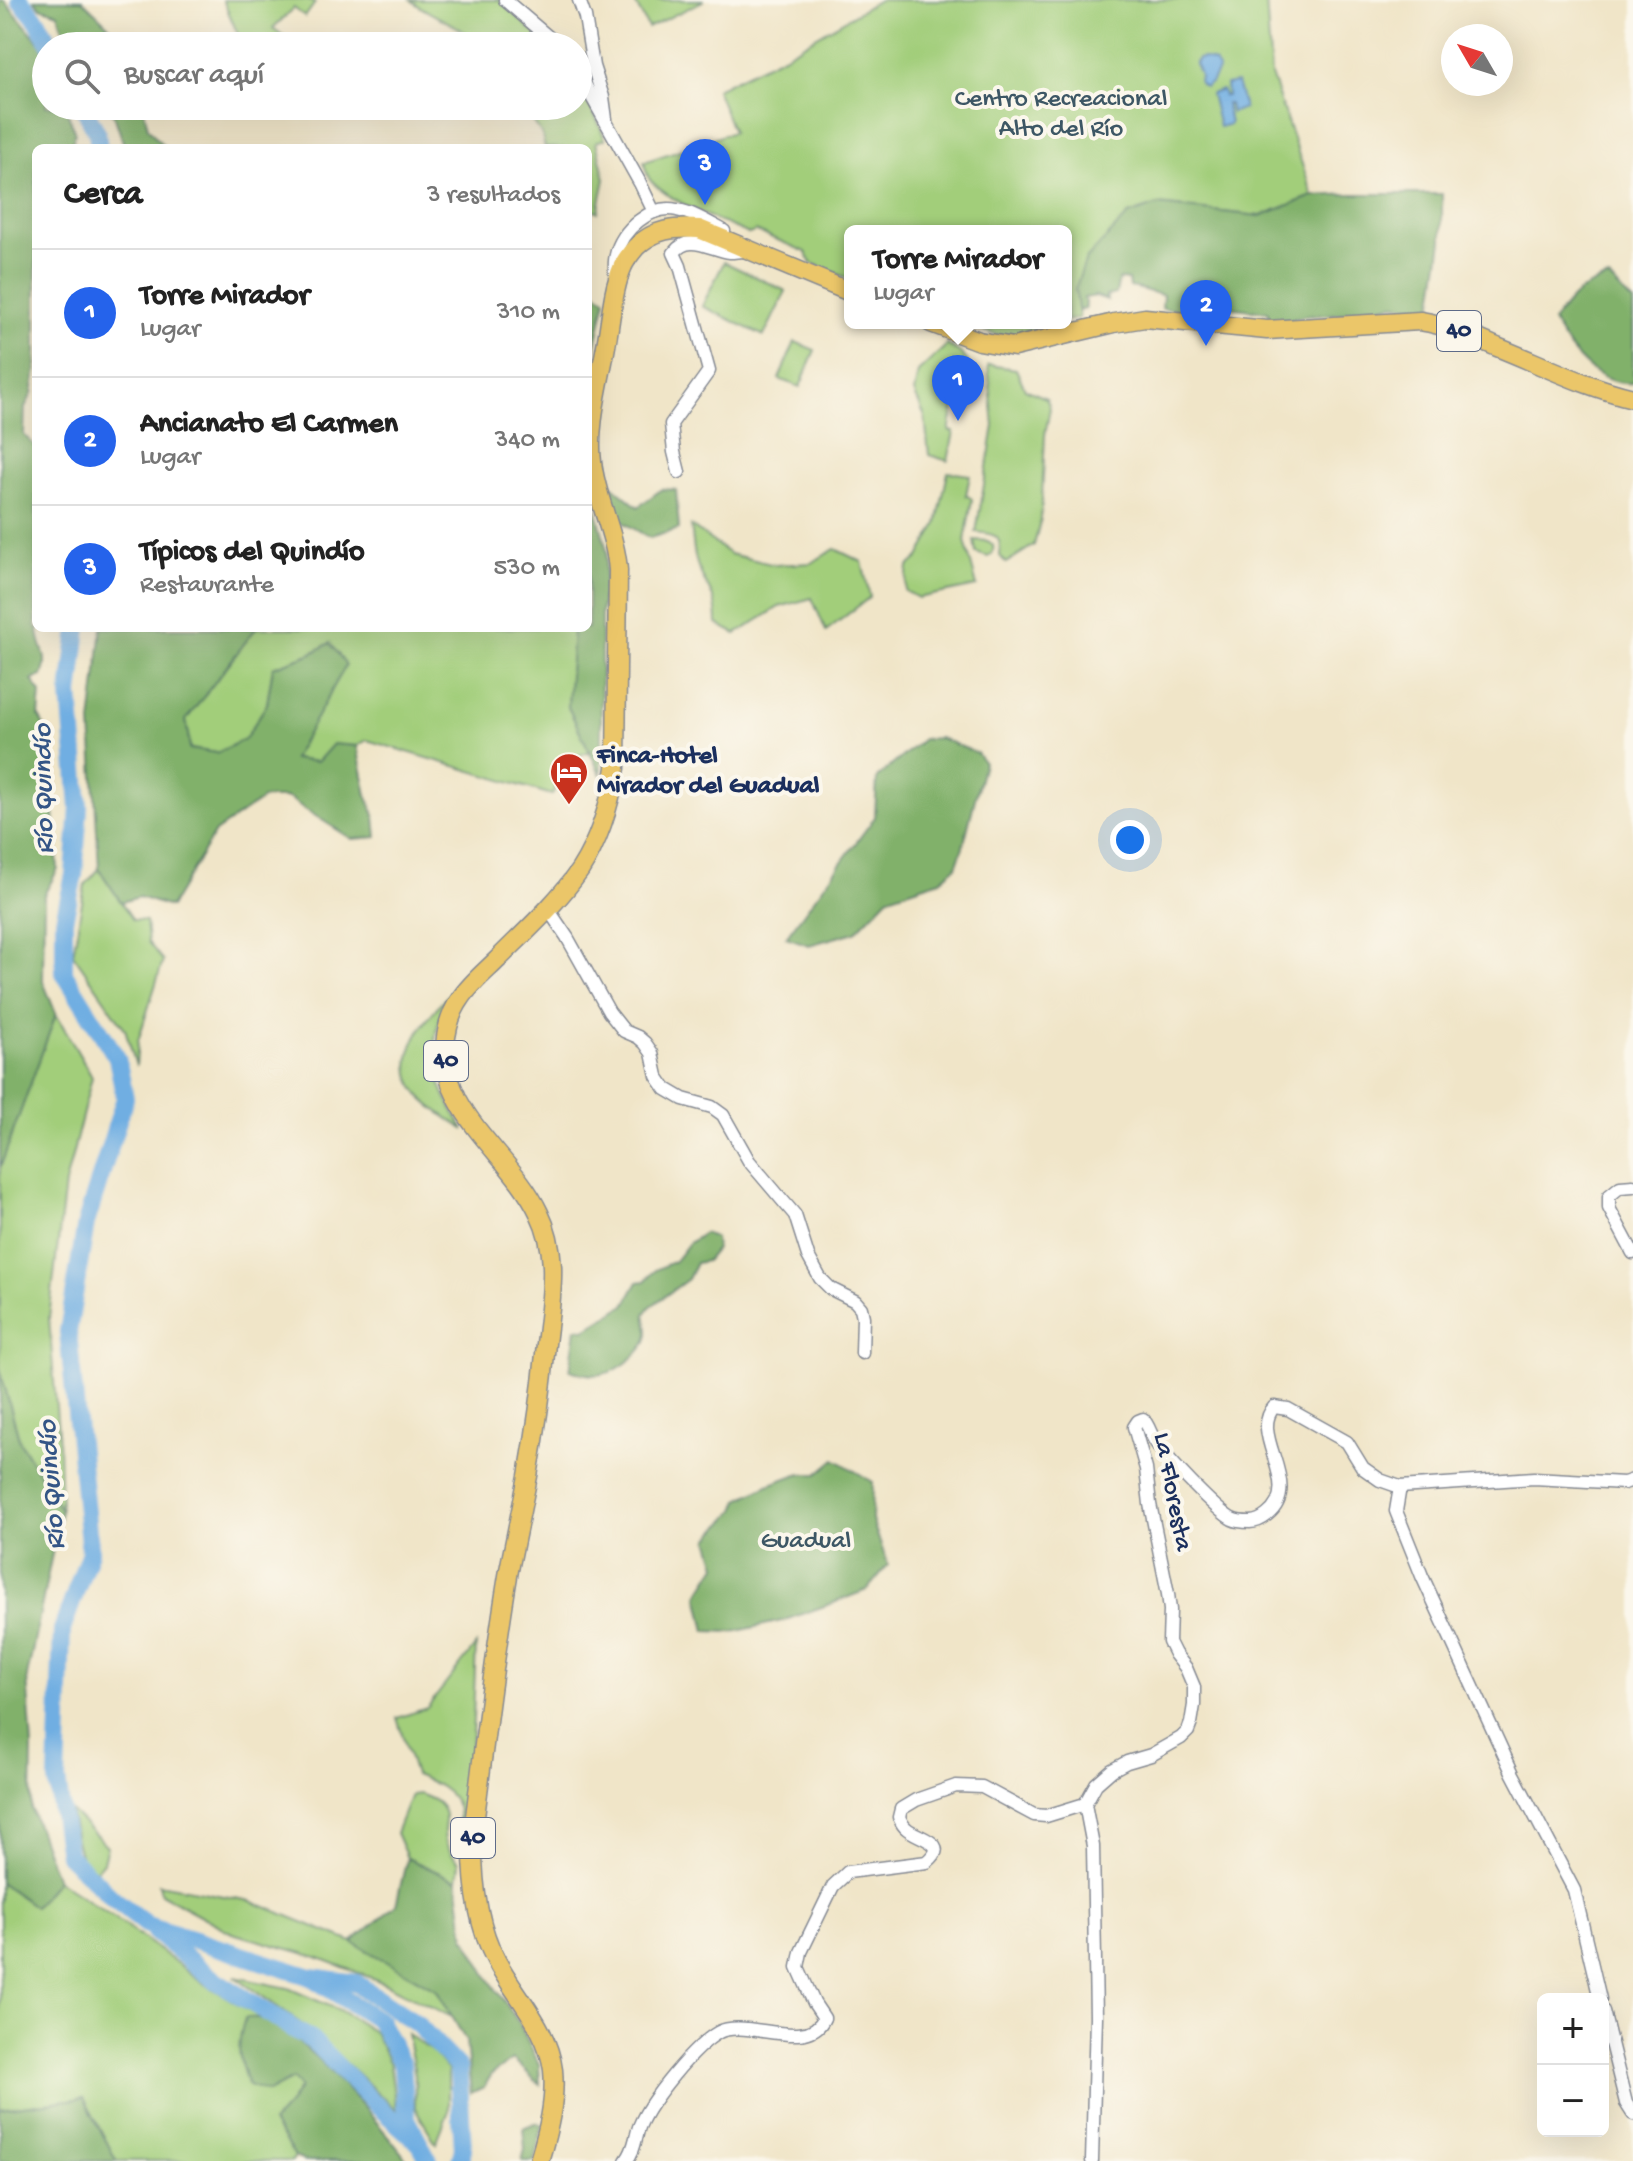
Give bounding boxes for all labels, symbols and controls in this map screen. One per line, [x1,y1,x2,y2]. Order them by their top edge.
north arrow [1441,24,1513,96]
search box [32,32,592,120]
icon: search [60,54,104,98]
text: Buscar aquí [124,59,264,94]
park label: Centro Recreacional Alto del Río [955,85,1167,146]
pin: 3 [679,139,731,205]
text: Cerca [64,176,142,216]
text: 3 resultados [427,181,560,212]
popup [844,225,1072,329]
text: Torre Mirador [873,244,1043,279]
text: Lugar [873,279,934,310]
text: Torre Mirador [140,280,309,315]
pin: 2 [1180,280,1232,346]
text: 1 [85,298,95,329]
text: 310 m [497,298,560,329]
road number: 40 [1437,311,1481,351]
text: Lugar [140,315,200,346]
pin: 1 [932,355,984,421]
text: Ancianato El Carmen [140,408,398,443]
text: 2 [84,426,96,457]
text: 340 m [495,426,560,457]
text: Lugar [140,443,200,474]
text: Típicos del Quindío [140,536,365,571]
text: 3 [83,554,97,585]
text: 530 m [493,554,560,585]
text: Restaurante [140,571,274,602]
water label: Río Quindío [27,722,63,854]
place label: Finca-Hotel Mirador del Guadual [596,742,820,803]
hotel icon: Finca-Hotel Mirador del Guadual [548,751,590,806]
your location [1110,820,1150,860]
road number: 40 [424,1041,468,1081]
water label: Río Quindío [32,1417,74,1551]
street label: La Floresta [1144,1430,1198,1555]
park label: Guadual [761,1527,851,1558]
road number: 40 [451,1818,495,1858]
map controls [1537,1993,1609,2137]
button: + [1537,1993,1609,2065]
button: − [1537,2065,1609,2137]

